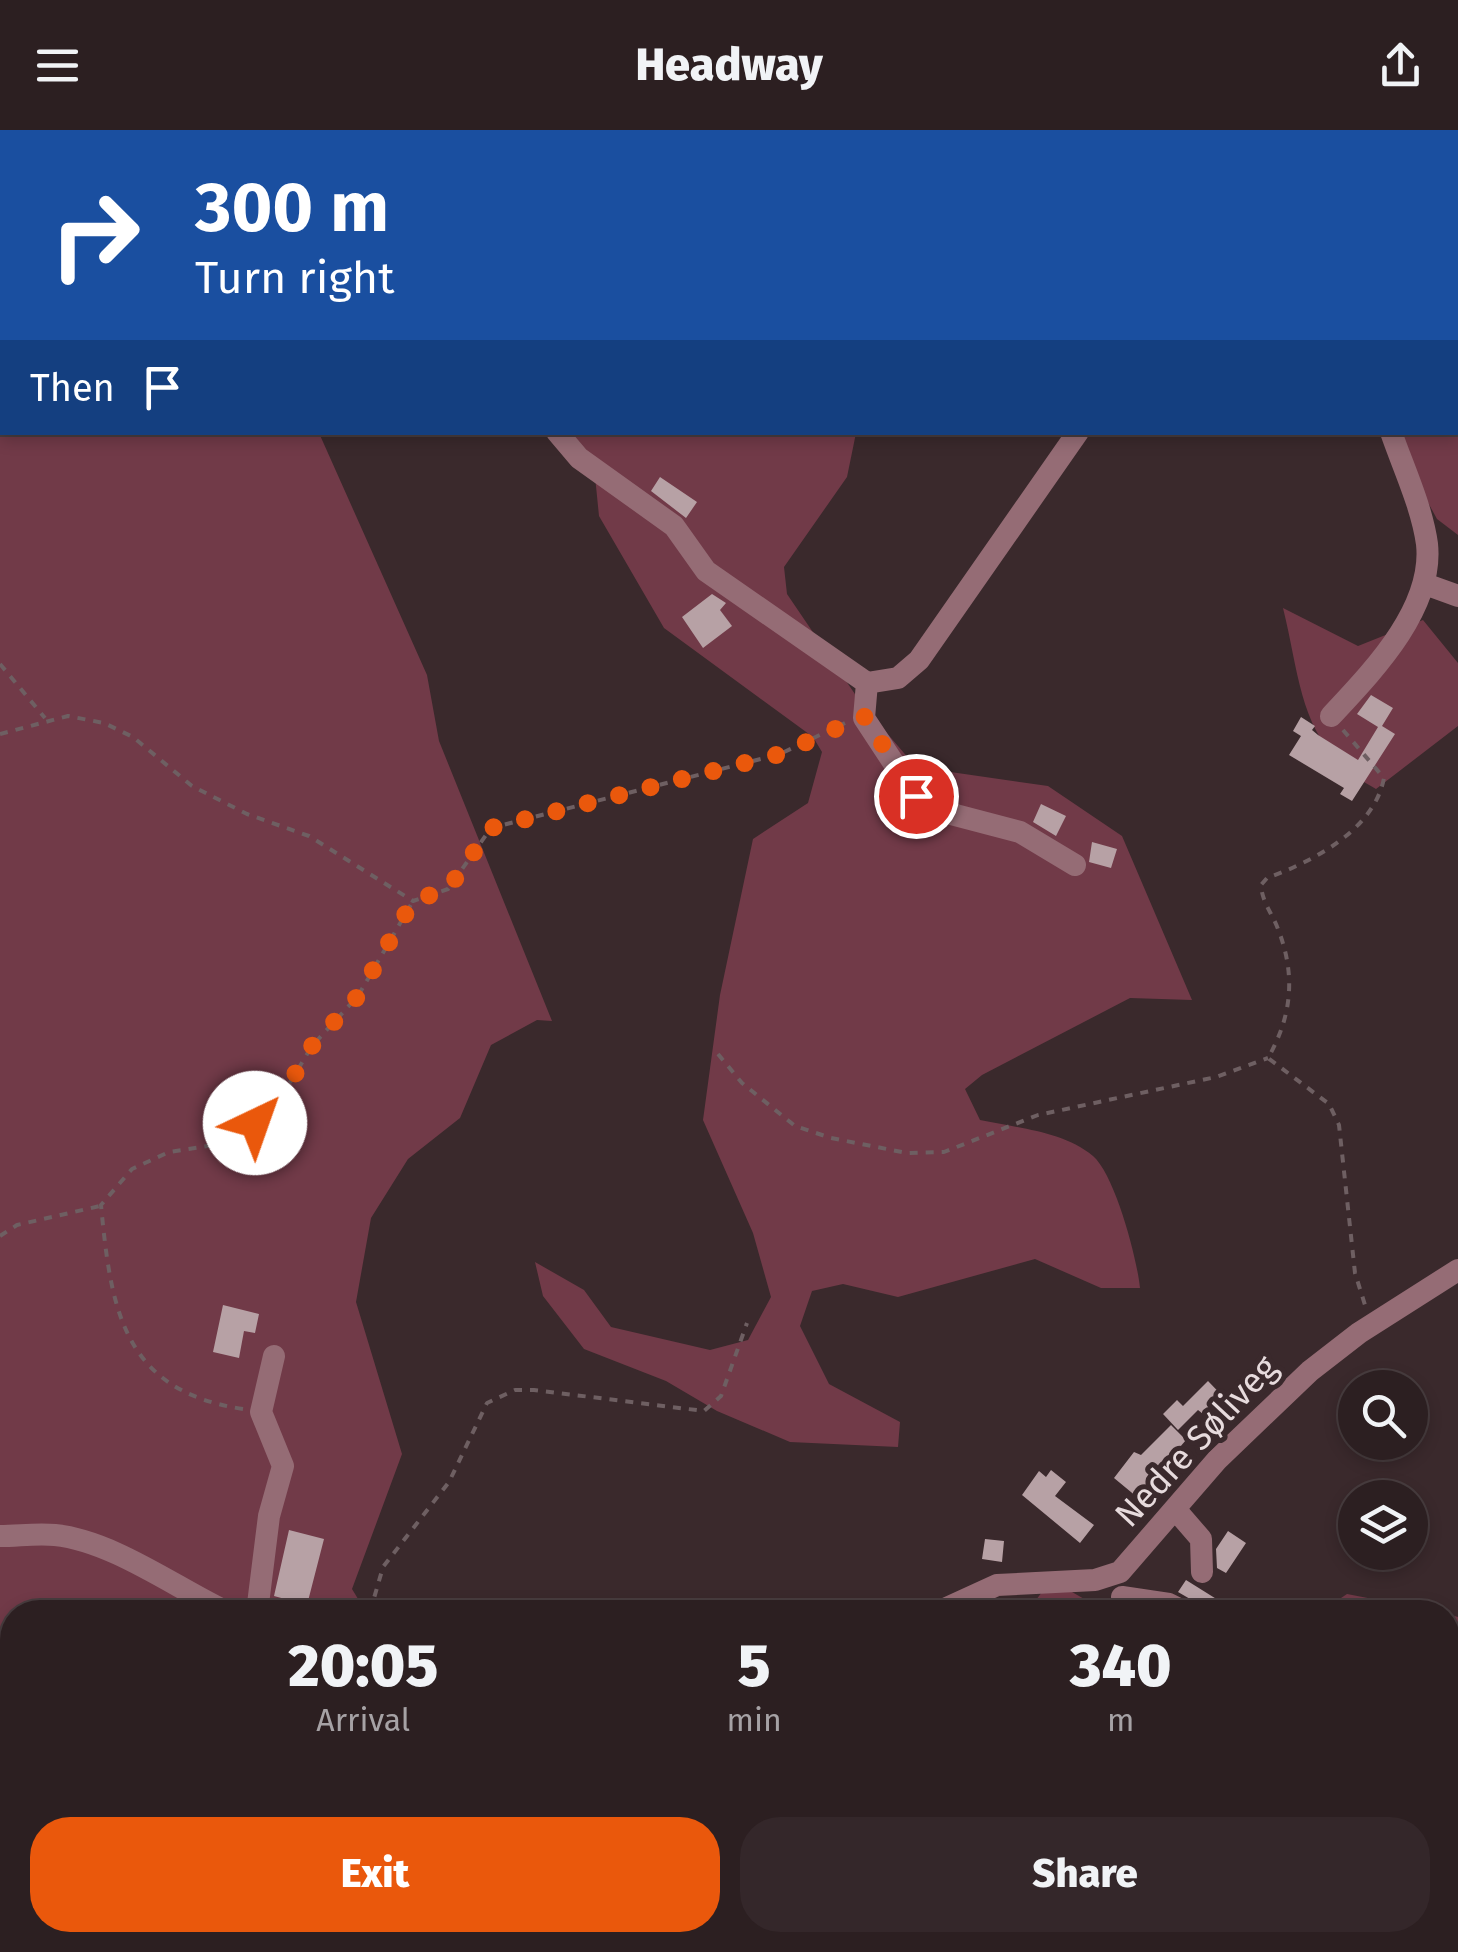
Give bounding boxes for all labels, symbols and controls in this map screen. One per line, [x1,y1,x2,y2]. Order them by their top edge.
icon: menu [30,38,85,93]
text: Headway [635,38,823,92]
icon: share [1373,38,1428,93]
text: 300 m [195,166,389,250]
icon: right [30,170,160,300]
text: Turn right [195,251,394,305]
icon: arrive [135,360,190,415]
text: Then [30,365,115,411]
pin [874,754,959,839]
icon: arrive [889,769,944,824]
position arrow [203,1071,307,1175]
street label: Nedre Søliveg [1106,1346,1286,1535]
map controls [1338,1370,1428,1570]
button: search [1338,1370,1428,1460]
button: layers [1338,1480,1428,1570]
text: 20:05 [288,1630,438,1702]
text: 5 [738,1630,770,1702]
text: 340 [1070,1630,1172,1702]
text: Arrival [316,1701,410,1739]
text: min [726,1701,782,1739]
text: m [1107,1701,1135,1739]
button: Exit [30,1817,720,1932]
button: Share [740,1817,1430,1932]

